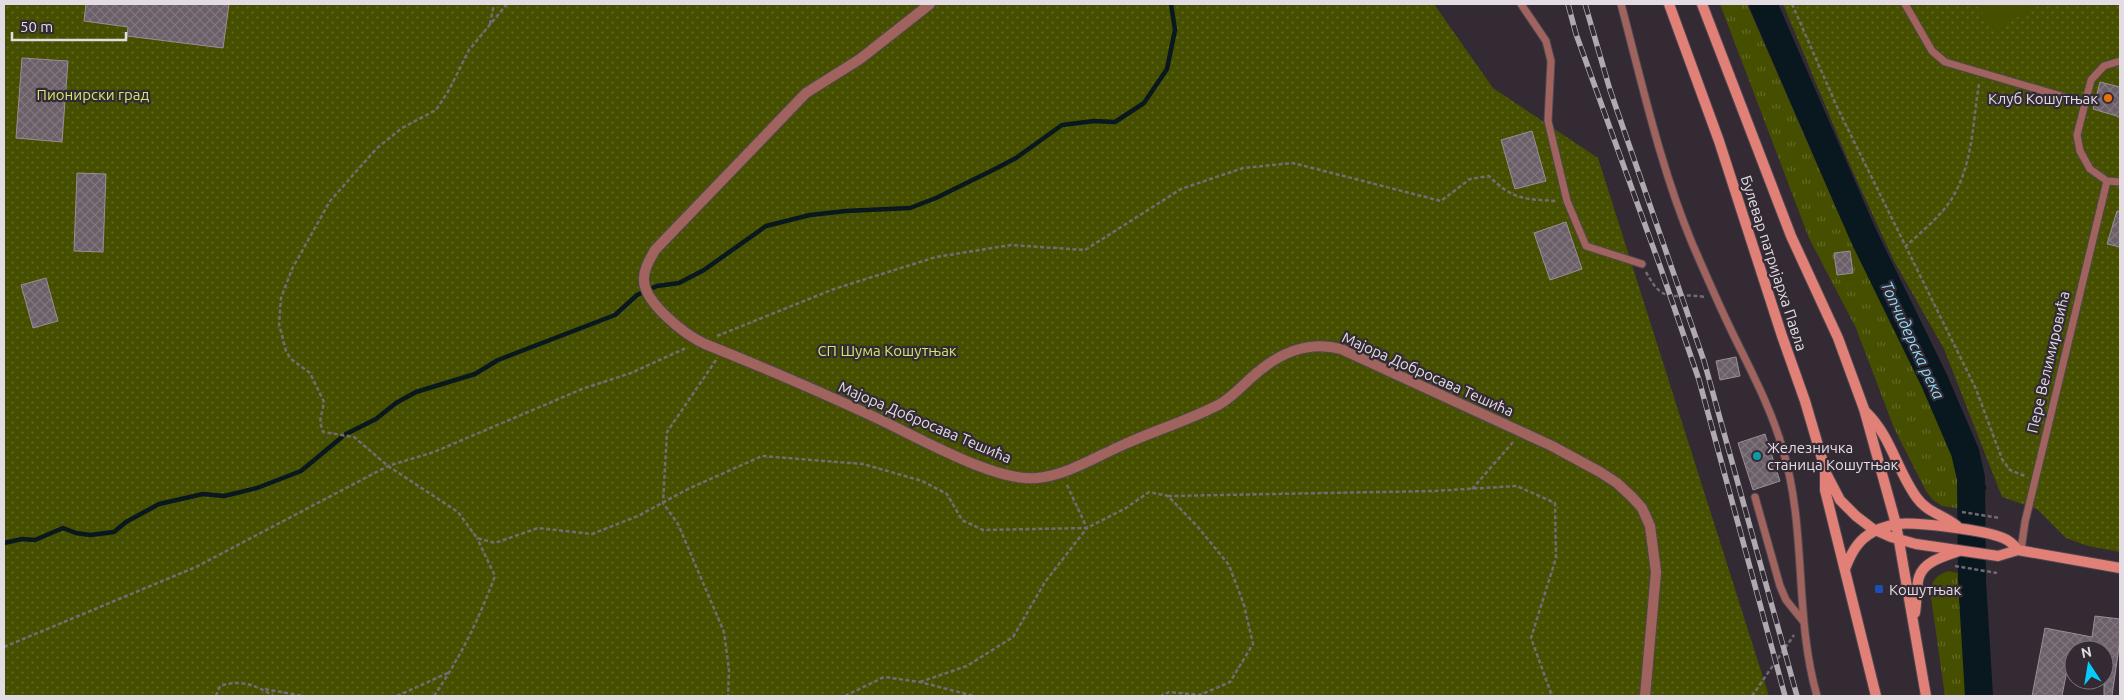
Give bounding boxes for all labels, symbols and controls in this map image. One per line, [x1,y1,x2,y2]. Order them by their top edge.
scale bar [12,10,126,42]
text: 50 m [20,18,53,35]
park label: Пионирски град [37,86,150,103]
place label: Клуб Кошутњак [1988,90,2098,107]
marker: Клуб Кошутњак [2102,92,2114,104]
street label: Булевар патријарха Павла [1738,173,1810,353]
water label: Топчидерска река [1878,278,1948,402]
street label: Пере Велимировића [2023,289,2073,435]
street label: Мајора Добросава Тешића [1340,328,1516,420]
park label: СП Шума Кошутњак [817,342,957,359]
street label: Мајора Добросава Тешића [836,378,1014,466]
place label: Железничка станица Кошутњак [1767,439,1899,473]
marker: Железничка станица Кошутњак [1751,450,1763,462]
place label: Кошутњак [1889,581,1962,598]
marker: Кошутњак [1873,583,1885,595]
north arrow [2064,640,2114,690]
text: N [2080,643,2093,661]

